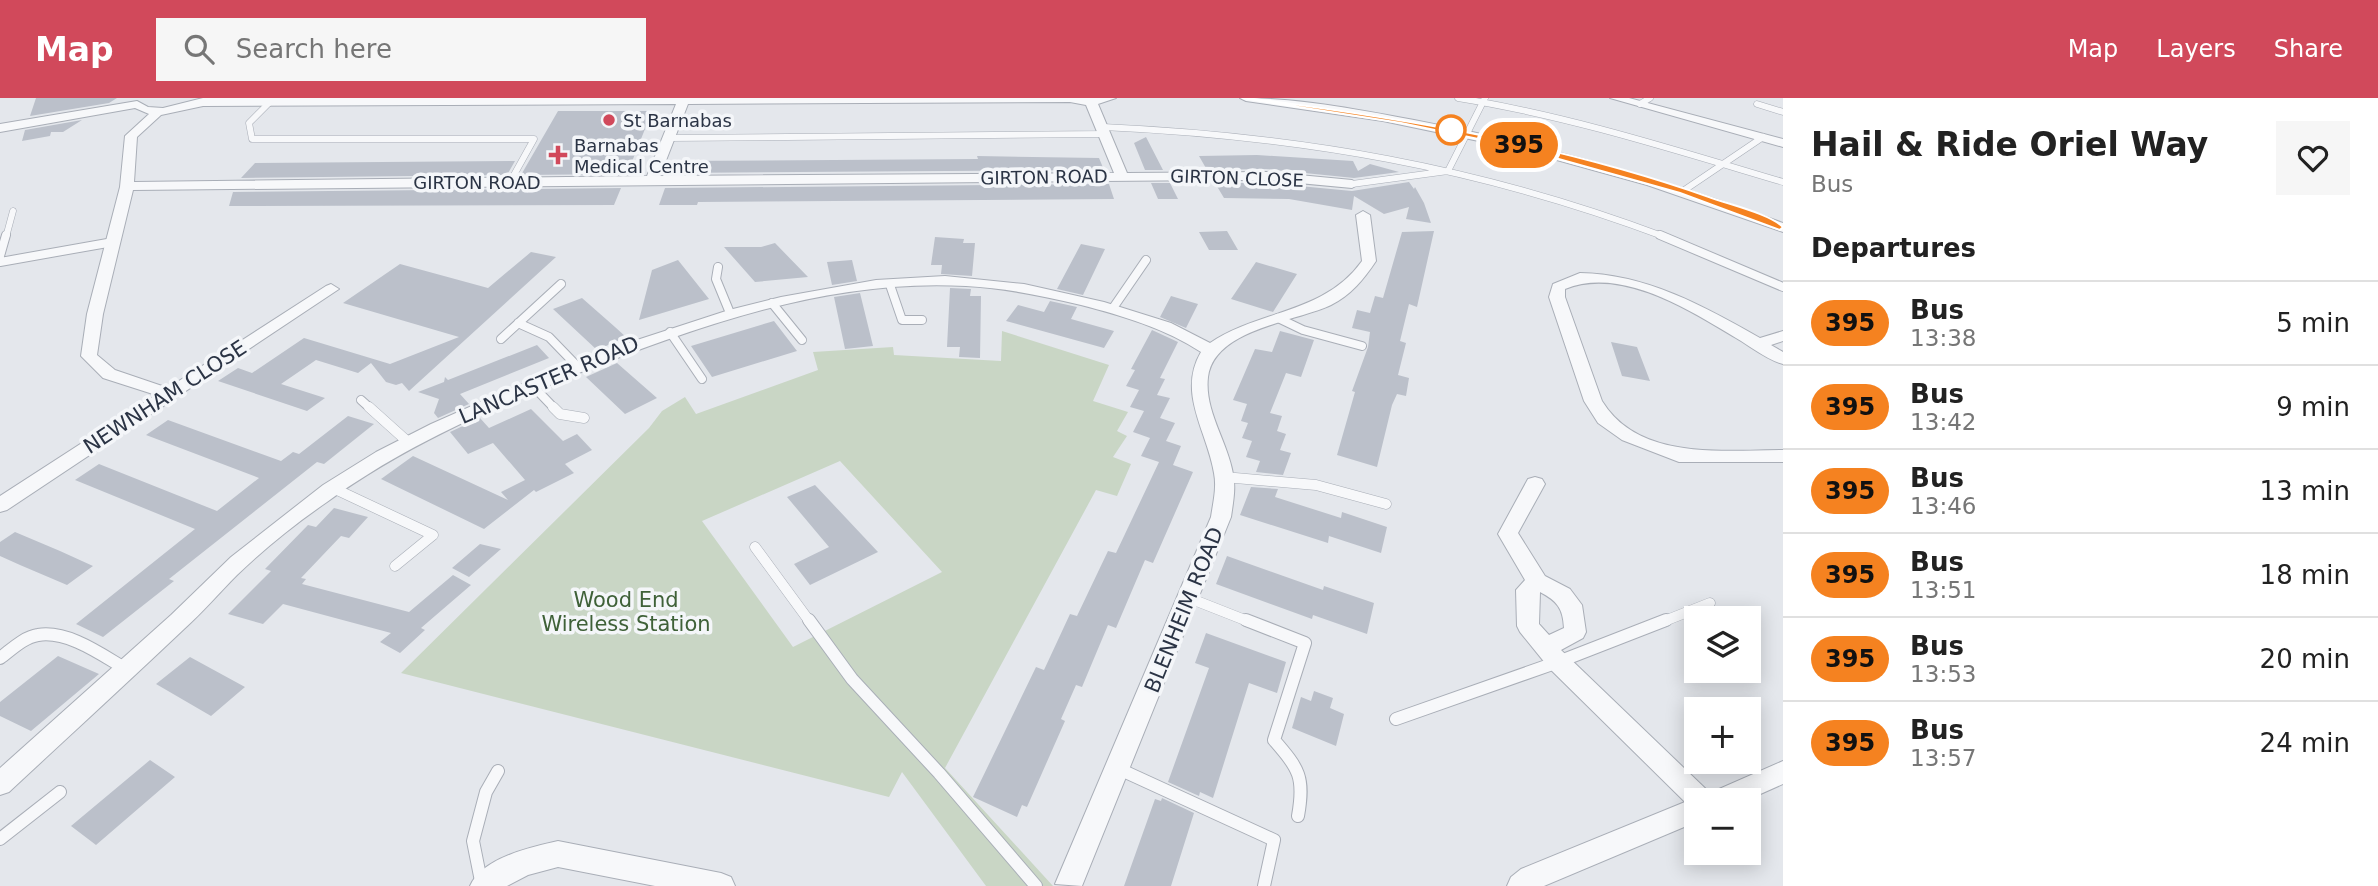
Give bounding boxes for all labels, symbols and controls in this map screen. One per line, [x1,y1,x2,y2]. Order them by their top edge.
search box [156,18,646,81]
text: Map [35,30,114,69]
icon: search [180,30,218,68]
text: Search here [236,34,392,64]
text: Map [2068,35,2118,63]
text: Layers [2156,35,2236,63]
text: Share [2274,35,2343,63]
place label: St Barnabas [623,110,732,131]
marker: St Barnabas [601,112,617,128]
unlabelled marker [1436,115,1466,145]
button: heart [2276,121,2350,195]
line badge: 395 [1479,122,1559,168]
text: Hail & Ride Oriel Way [1811,125,2208,164]
text: 395 [1494,131,1544,159]
place label: Barnabas Medical Centre [574,135,709,177]
marker: Barnabas Medical Centre [548,145,568,165]
street label: GIRTON ROAD [980,165,1108,189]
street label: GIRTON CLOSE [1170,165,1304,191]
text: Bus [1811,171,1853,197]
street label: GIRTON ROAD [413,172,541,193]
text: Departures [1811,233,1976,263]
text: Bus [1910,295,1964,325]
text: 5 min [2276,308,2350,338]
text: 395 [1825,309,1875,337]
text: 13:38 [1910,325,1976,351]
street label: LANCASTER ROAD [455,331,643,429]
street label: NEWNHAM CLOSE [79,335,251,459]
text: Bus [1910,379,1964,409]
text: 9 min [2276,392,2350,422]
text: 395 [1825,393,1875,421]
text: 13:42 [1910,409,1976,435]
text: Bus [1910,463,1964,493]
text: 13 min [2260,476,2350,506]
text: 395 [1825,477,1875,505]
text: 13:46 [1910,493,1976,519]
street label: BLENHEIM ROAD [1140,524,1228,696]
text: Bus [1910,547,1964,577]
text: 18 min [2260,560,2350,590]
text: 395 [1825,561,1875,589]
text: 13:51 [1910,577,1976,603]
park label: Wood End Wireless Station [541,588,711,636]
map controls [1684,606,1761,865]
button: layers [1684,606,1761,683]
text: Bus [1910,631,1964,661]
text: 20 min [2260,644,2350,674]
text: 395 [1825,645,1875,673]
text: 13:53 [1910,661,1976,687]
button: + [1684,697,1761,774]
text: Bus [1910,715,1964,745]
text: 24 min [2260,728,2350,758]
text: 395 [1825,729,1875,757]
text: 13:57 [1910,745,1976,771]
button: − [1684,788,1761,865]

